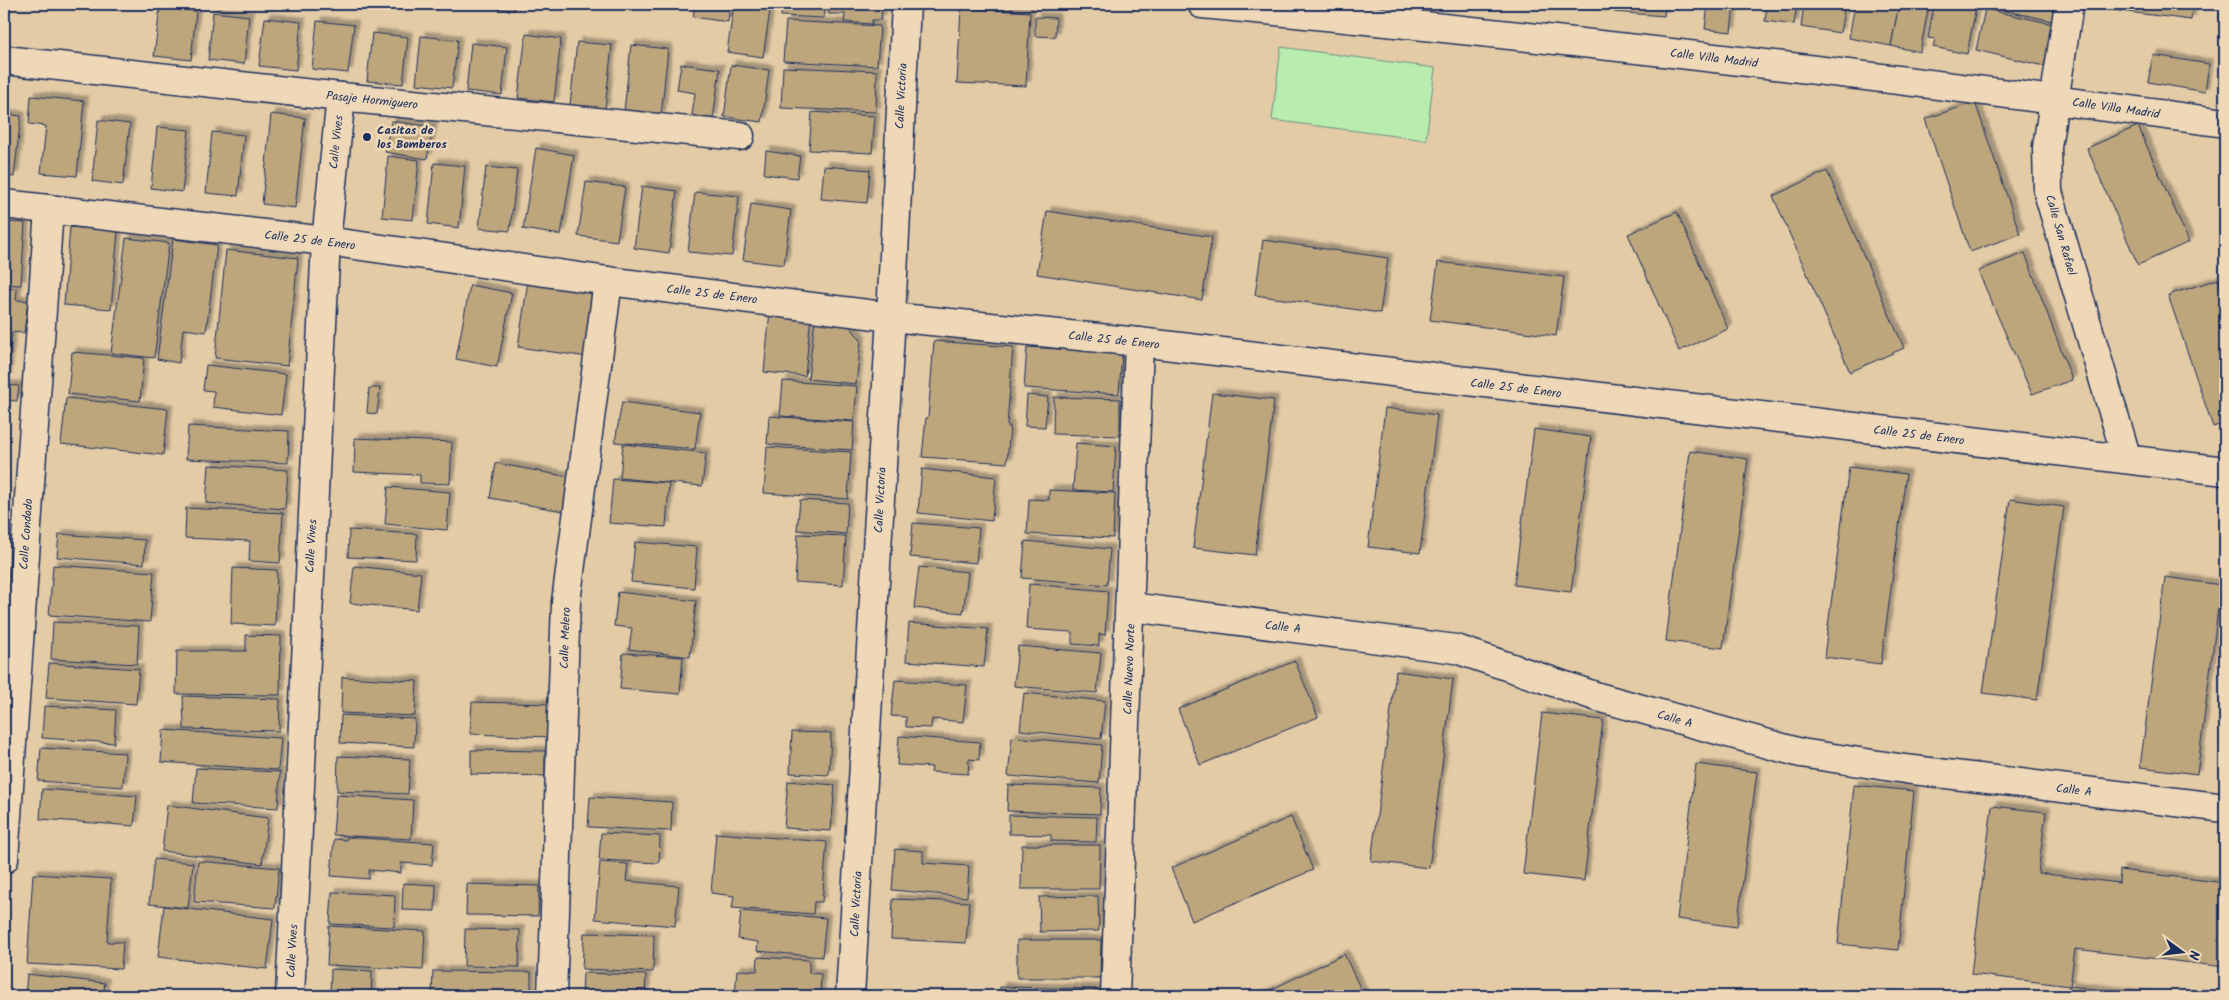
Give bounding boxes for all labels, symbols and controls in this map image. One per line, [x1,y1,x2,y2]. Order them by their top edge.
street label: Calle Villa Madrid [1669,44,1760,73]
street label: Calle Victoria [890,62,913,129]
street label: Pasaje Hormiguero [325,86,419,115]
street label: Calle Villa Madrid [2071,93,2162,124]
street label: Calle Vives [324,114,349,170]
place label: Casitas de los Bomberos [377,121,447,154]
marker: Casitas de los Bomberos [361,131,373,143]
street label: Calle San Rafael [2040,193,2081,278]
street label: Calle 25 de Enero [263,225,357,256]
street label: Calle 25 de Enero [665,279,759,310]
street label: Calle 25 de Enero [1067,326,1160,355]
street label: Calle 25 de Enero [1469,373,1563,404]
street label: Calle 25 de Enero [1872,420,1966,451]
street label: Calle Victoria [869,466,892,533]
street label: Calle Condado [15,498,38,570]
street label: Calle Vives [301,519,322,573]
street label: Calle Melero [555,607,576,669]
street label: Calle A [1264,616,1302,639]
street label: Calle Nuevo Norte [1118,623,1141,715]
street label: Calle A [1655,705,1695,734]
street label: Calle A [2055,779,2093,802]
street label: Calle Victoria [845,870,868,937]
street label: Calle Vives [282,924,303,978]
north arrow [2156,928,2206,978]
text: N [2182,948,2205,962]

